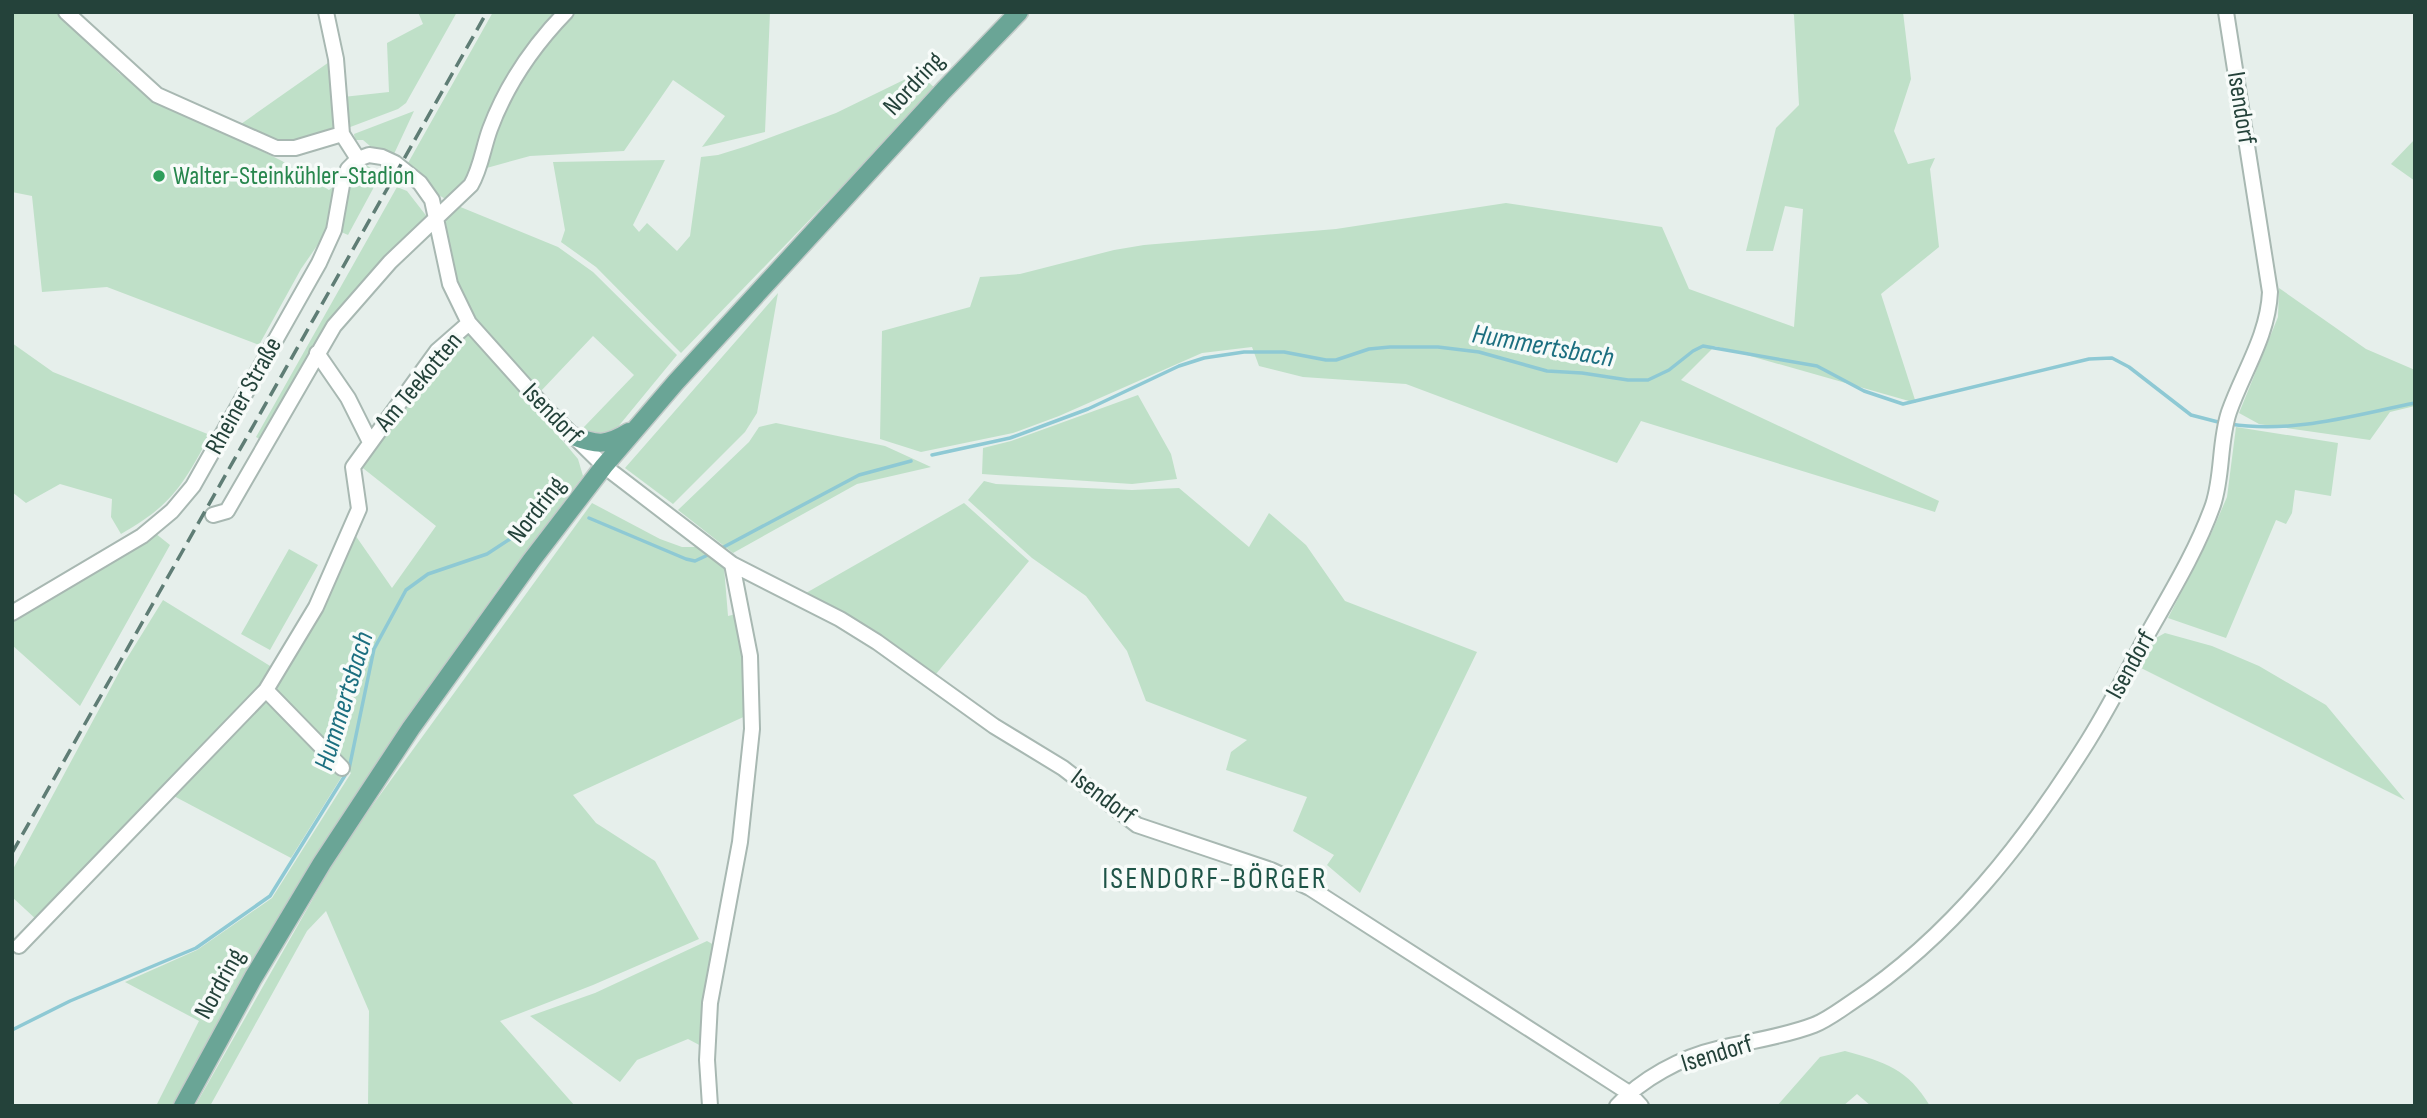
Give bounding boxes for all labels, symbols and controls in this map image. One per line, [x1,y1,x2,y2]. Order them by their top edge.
street label: Nordring [877,46,951,122]
street label: Isendorf [2220,69,2262,147]
place label: Walter-Steinkühler-Stadion [173,161,415,192]
marker: Walter-Steinkühler-Stadion [151,168,167,184]
water label: Hummertsbach [1470,317,1617,375]
street label: Am Teekotten [368,326,469,439]
street label: Rheiner Straße [199,332,289,460]
street label: Isendorf [515,377,589,451]
street label: Nordring [501,471,573,549]
street label: Isendorf [2100,625,2163,704]
water label: Hummertsbach [307,627,381,774]
street label: Isendorf [1064,763,1142,832]
district label: ISENDORF-BÖRGER [1102,861,1328,897]
street label: Nordring [188,943,252,1025]
street label: Isendorf [1678,1028,1757,1080]

